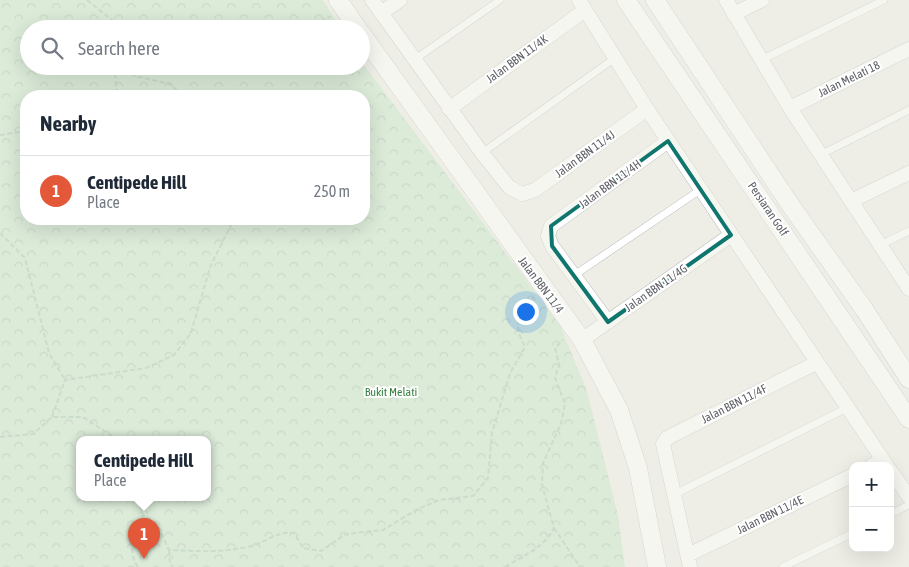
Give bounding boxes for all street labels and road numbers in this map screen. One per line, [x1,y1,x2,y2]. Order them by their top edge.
street label: Jalan BBN 11/4K [484,32,551,86]
street label: Jalan Melati 18 [816,58,883,100]
street label: Jalan BBN 11/4J [552,128,618,180]
street label: Jalan BBN 11/4H [576,157,644,211]
street label: Persiaran Golf [745,179,792,239]
street label: Jalan BBN 11/4 [515,254,567,316]
street label: Jalan BBN 11/4G [622,261,690,315]
street label: Jalan BBN 11/4F [699,381,769,426]
street label: Jalan BBN 11/4E [735,493,805,537]

